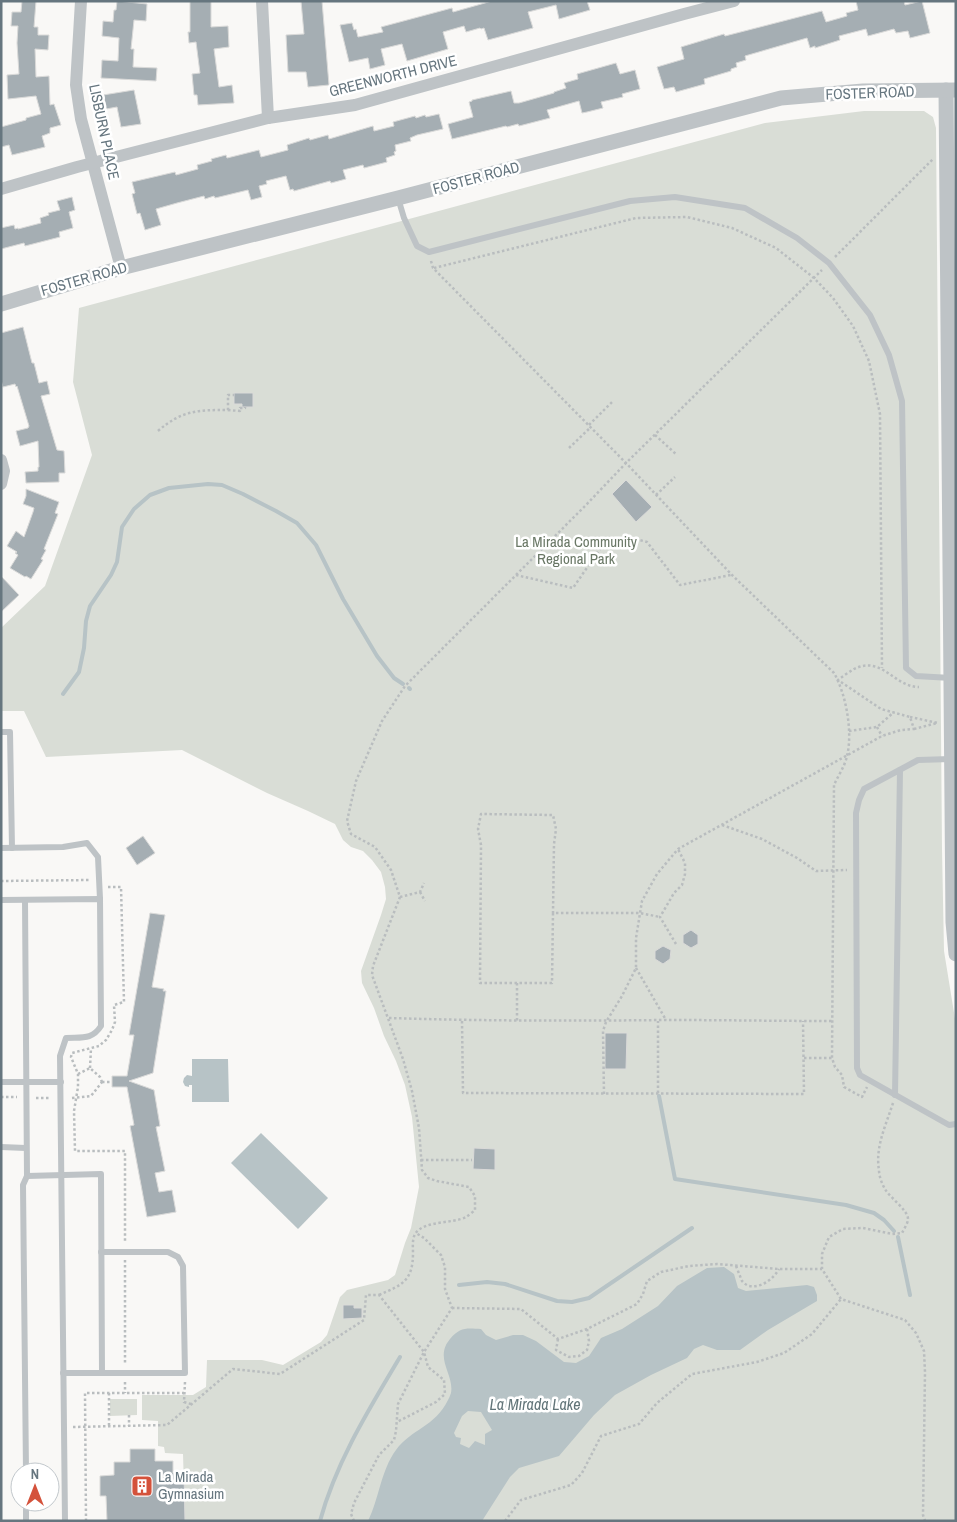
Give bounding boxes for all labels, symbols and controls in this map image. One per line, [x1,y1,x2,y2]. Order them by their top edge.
street label: GREENWORTH DRIVE [327,49,459,102]
street label: FOSTER ROAD [825,80,915,105]
street label: LISBURN PLACE [84,82,125,182]
street label: FOSTER ROAD [430,156,522,199]
street label: FOSTER ROAD [38,256,130,301]
park label: La Mirada Community Regional Park [515,531,638,569]
water label: La Mirada Lake [489,1393,581,1415]
north arrow [10,1462,60,1512]
text: N [31,1465,39,1483]
place label: La Mirada Gymnasium [158,1466,224,1504]
building icon: La Mirada Gymnasium [130,1474,154,1498]

